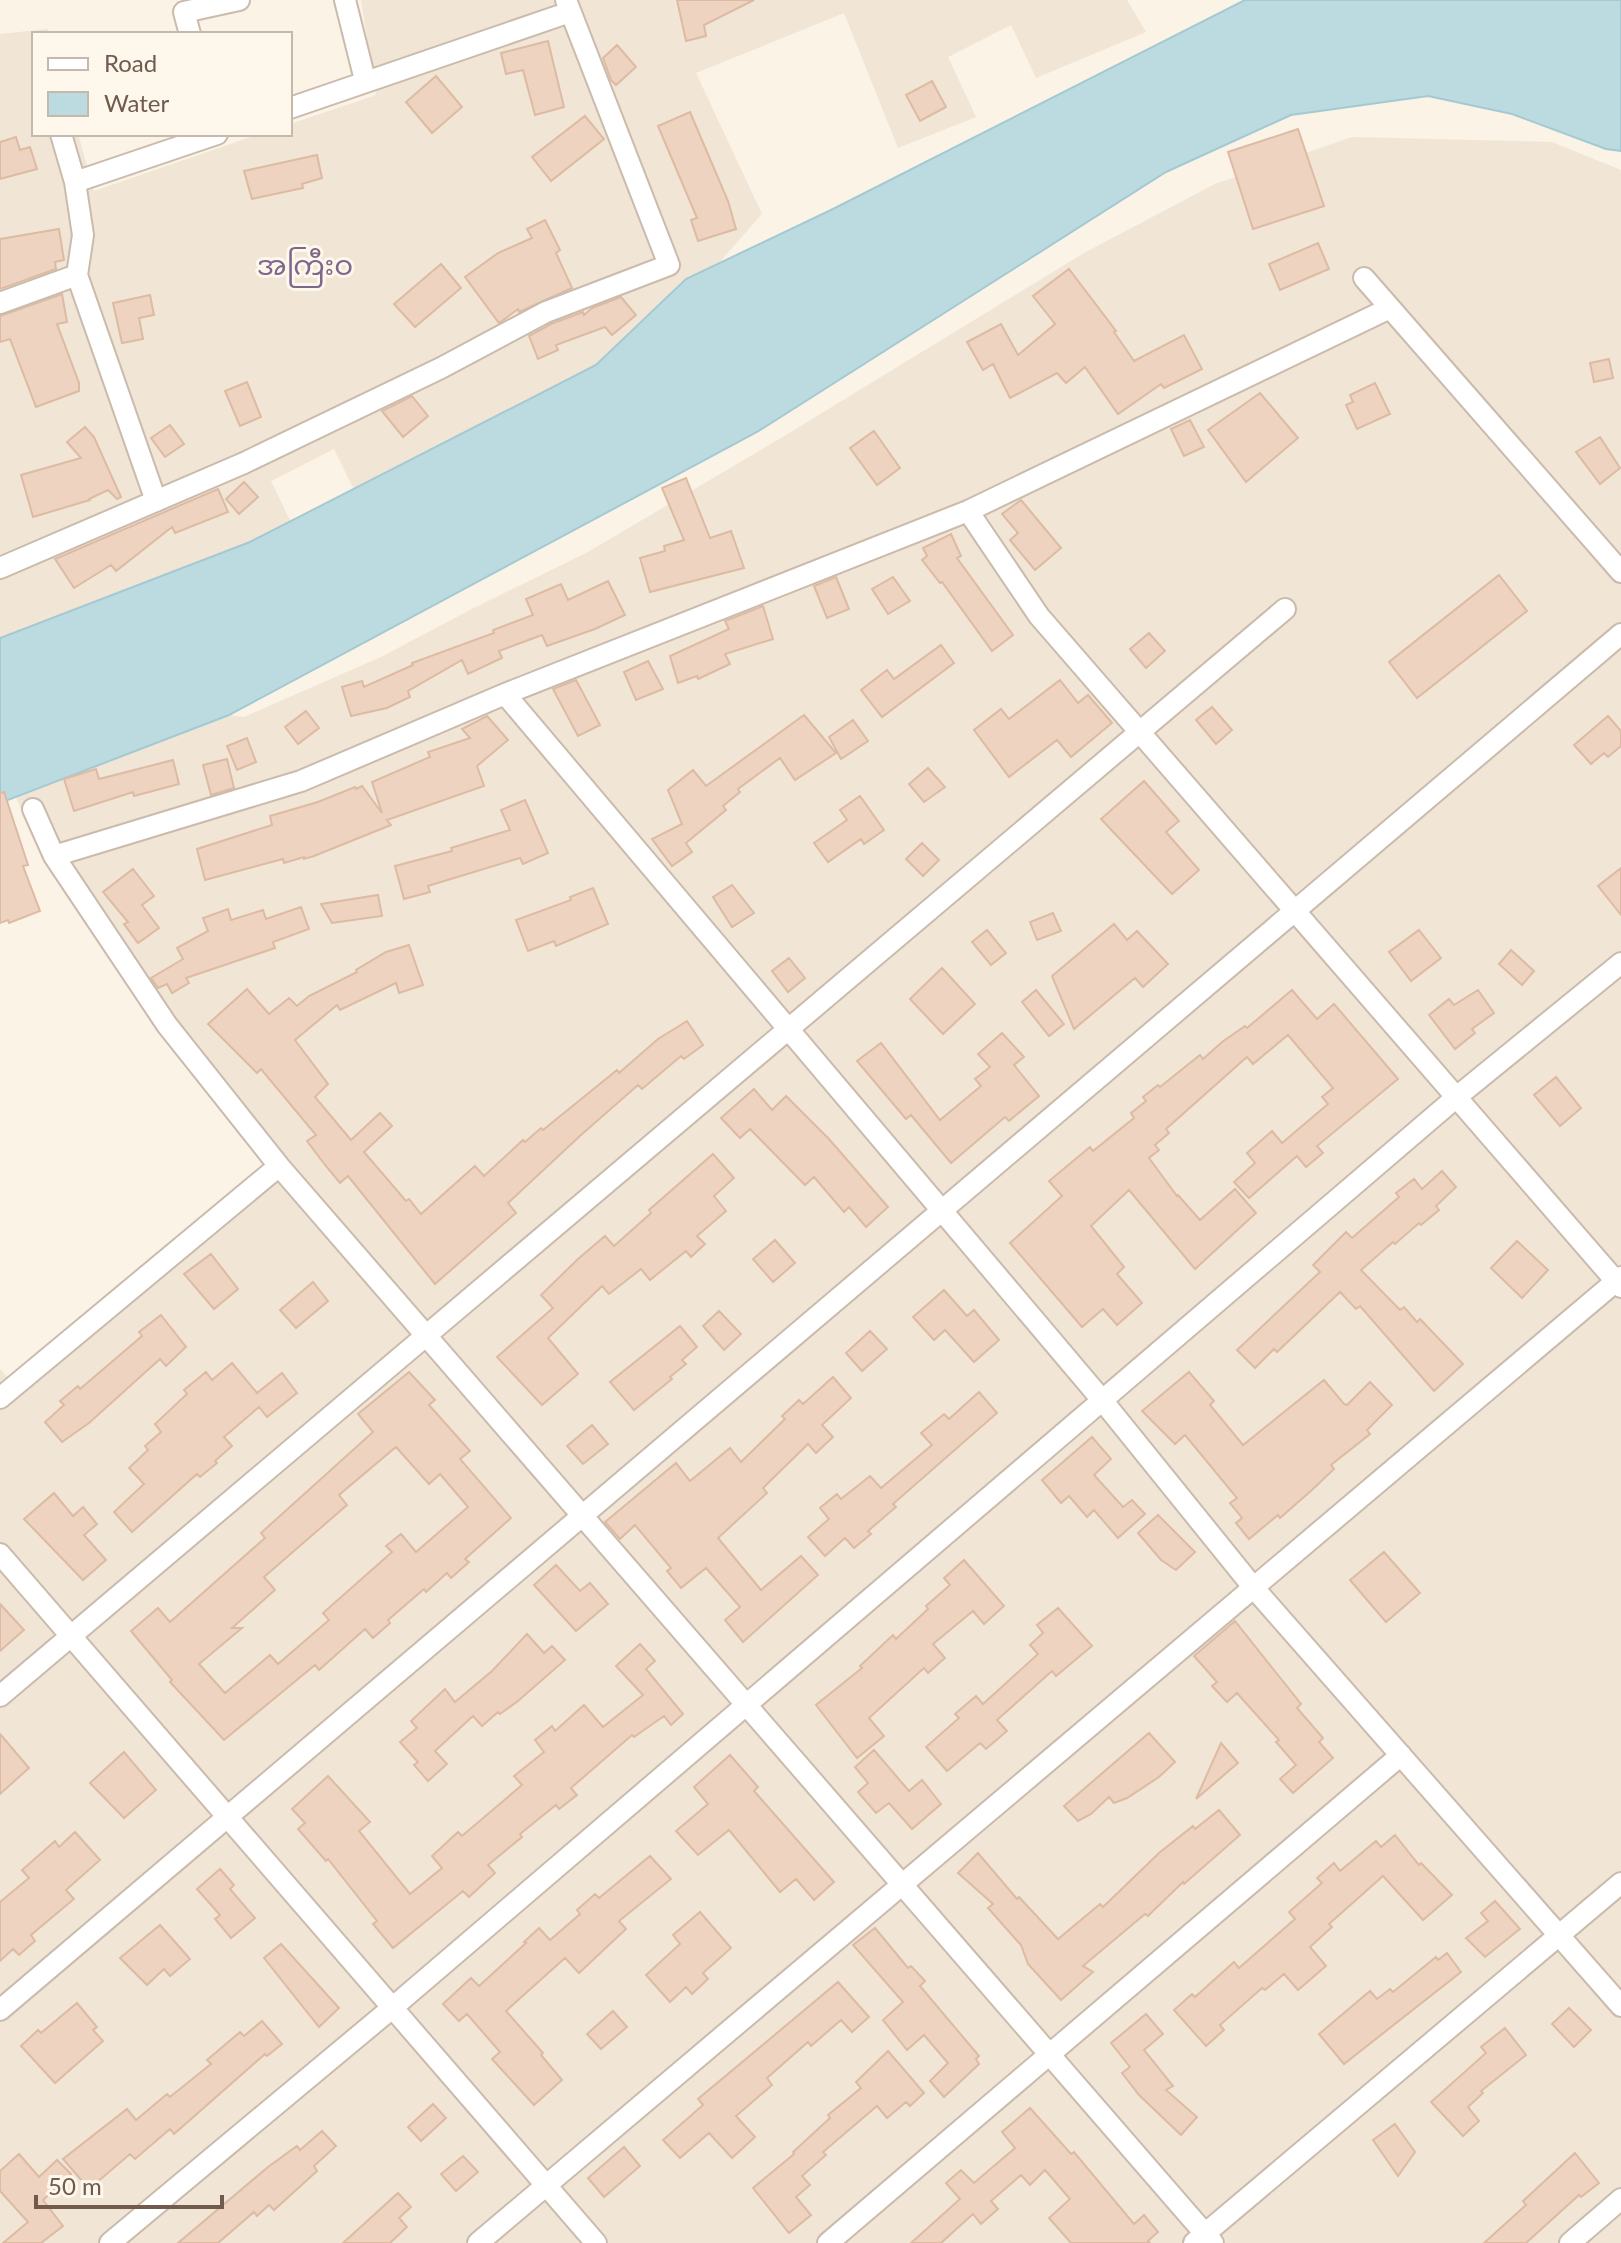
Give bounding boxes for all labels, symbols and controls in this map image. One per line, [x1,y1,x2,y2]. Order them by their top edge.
legend [32,32,292,136]
text: Road [104,48,157,77]
text: Water [104,88,169,117]
district label: အကြီးဝ [257,247,353,288]
scale bar [36,2159,222,2209]
text: 50 m [48,2171,102,2200]

